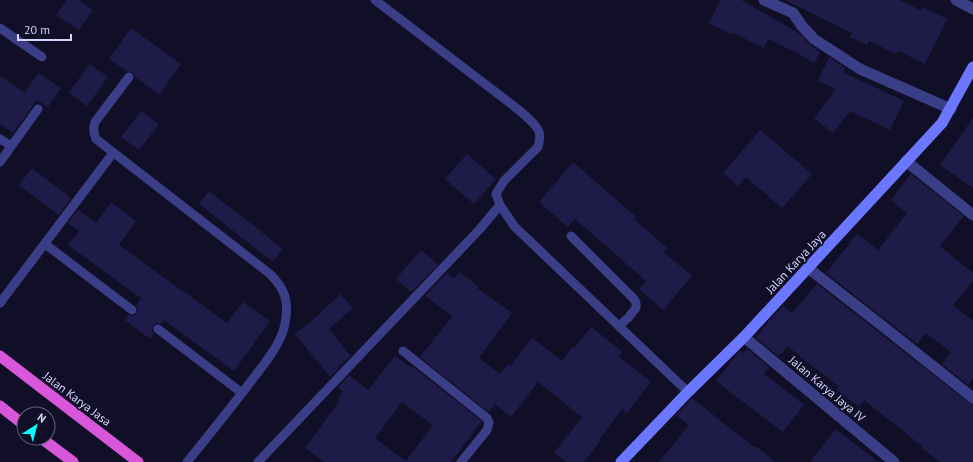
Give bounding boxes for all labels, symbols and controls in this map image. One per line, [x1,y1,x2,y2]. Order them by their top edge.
scale bar [18,16,71,42]
text: 20 m [24,22,50,37]
street label: Jalan Karya Jaya [762,227,829,297]
street label: Jalan Karya Jaya IV [785,352,869,425]
street label: Jalan Karya Jasa [40,368,114,429]
north arrow [16,406,56,446]
text: N [35,410,49,426]

